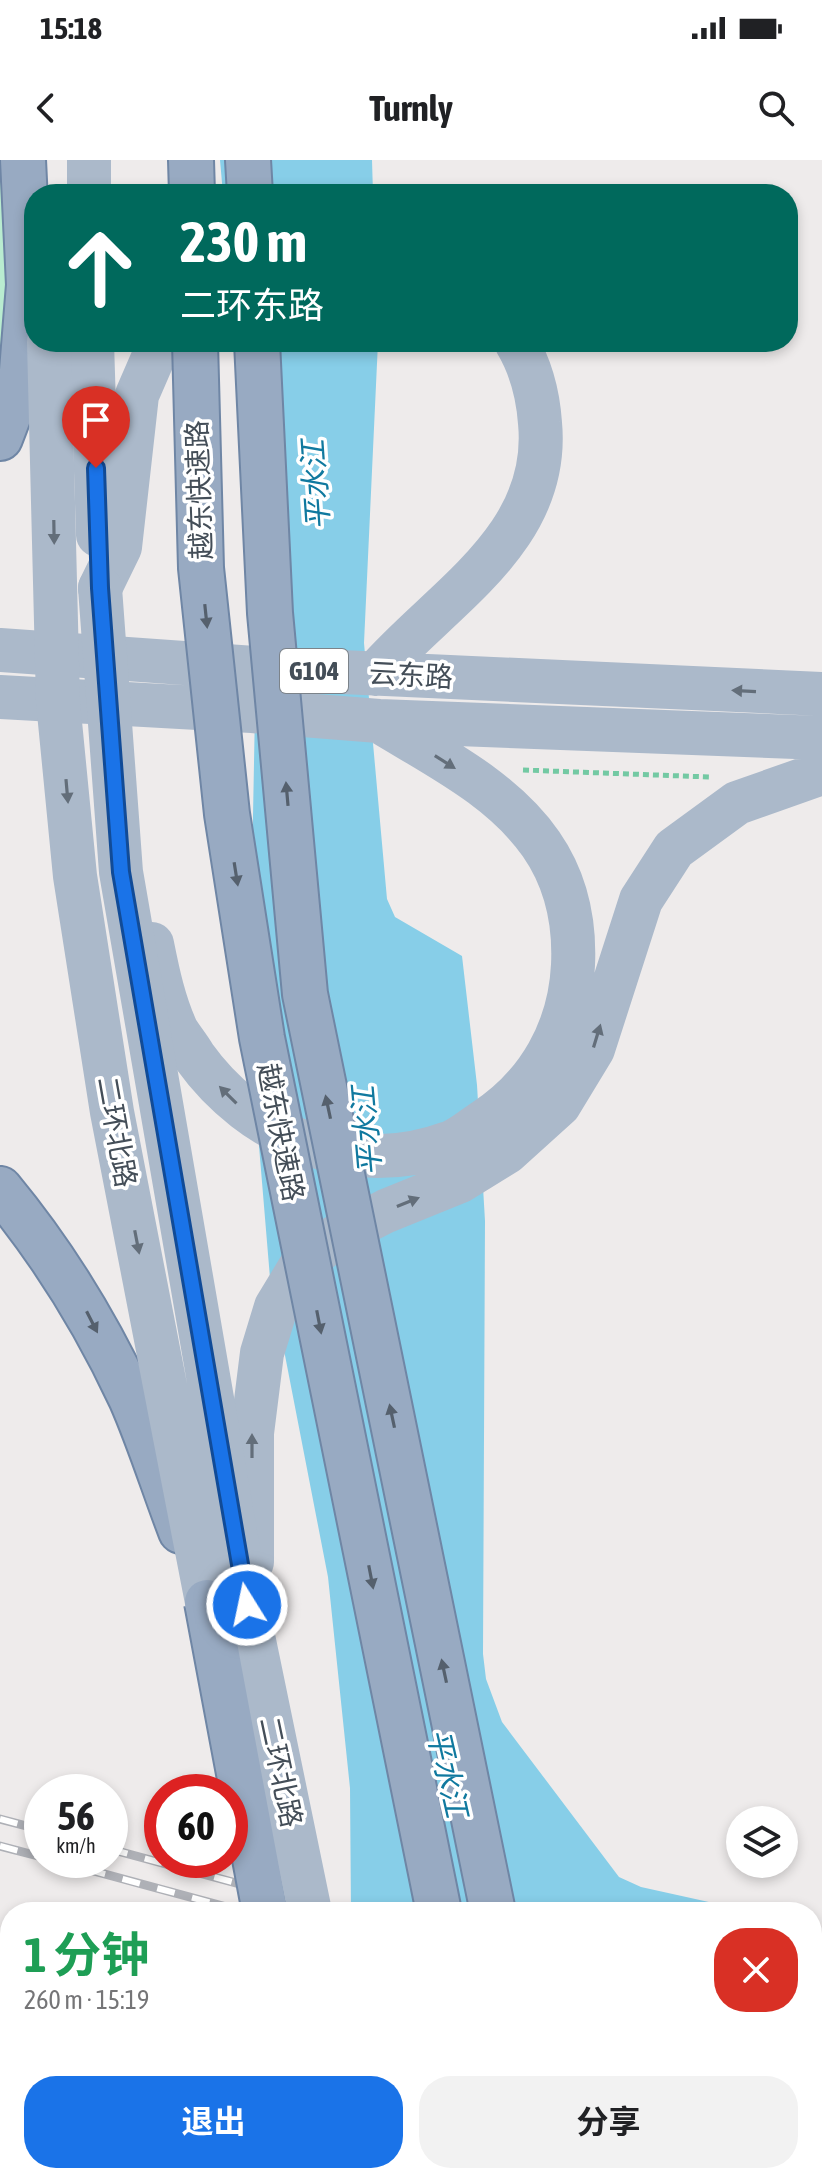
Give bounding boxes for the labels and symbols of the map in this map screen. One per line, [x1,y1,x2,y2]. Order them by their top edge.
pin [62,386,130,468]
street label: 越东快速路 [181,419,217,561]
water label: 平水江 [295,436,335,531]
one-way arrow [47,520,60,545]
one-way arrow [199,604,212,629]
road number: G104 [280,649,348,693]
street label: 云东路 [368,657,454,693]
one-way arrow [731,684,756,697]
one-way arrow [434,755,456,769]
one-way arrow [60,779,73,804]
one-way arrow [280,781,293,806]
one-way arrow [230,862,243,887]
one-way arrow [591,1024,604,1048]
street label: 越东快速路 [252,1060,310,1204]
street label: 二环北路 [92,1074,142,1190]
water label: 平水江 [345,1082,387,1177]
one-way arrow [219,1086,238,1105]
one-way arrow [322,1094,334,1119]
one-way arrow [396,1195,420,1208]
one-way arrow [131,1230,144,1255]
one-way arrow [313,1310,326,1335]
one-way arrow [85,1311,99,1334]
one-way arrow [385,1404,398,1429]
one-way arrow [246,1433,258,1458]
position arrow [205,1563,289,1647]
one-way arrow [365,1565,378,1590]
one-way arrow [437,1658,450,1683]
street label: 二环北路 [254,1714,308,1830]
water label: 平水江 [421,1725,475,1823]
speed limit sign: 60 [144,1774,248,1878]

